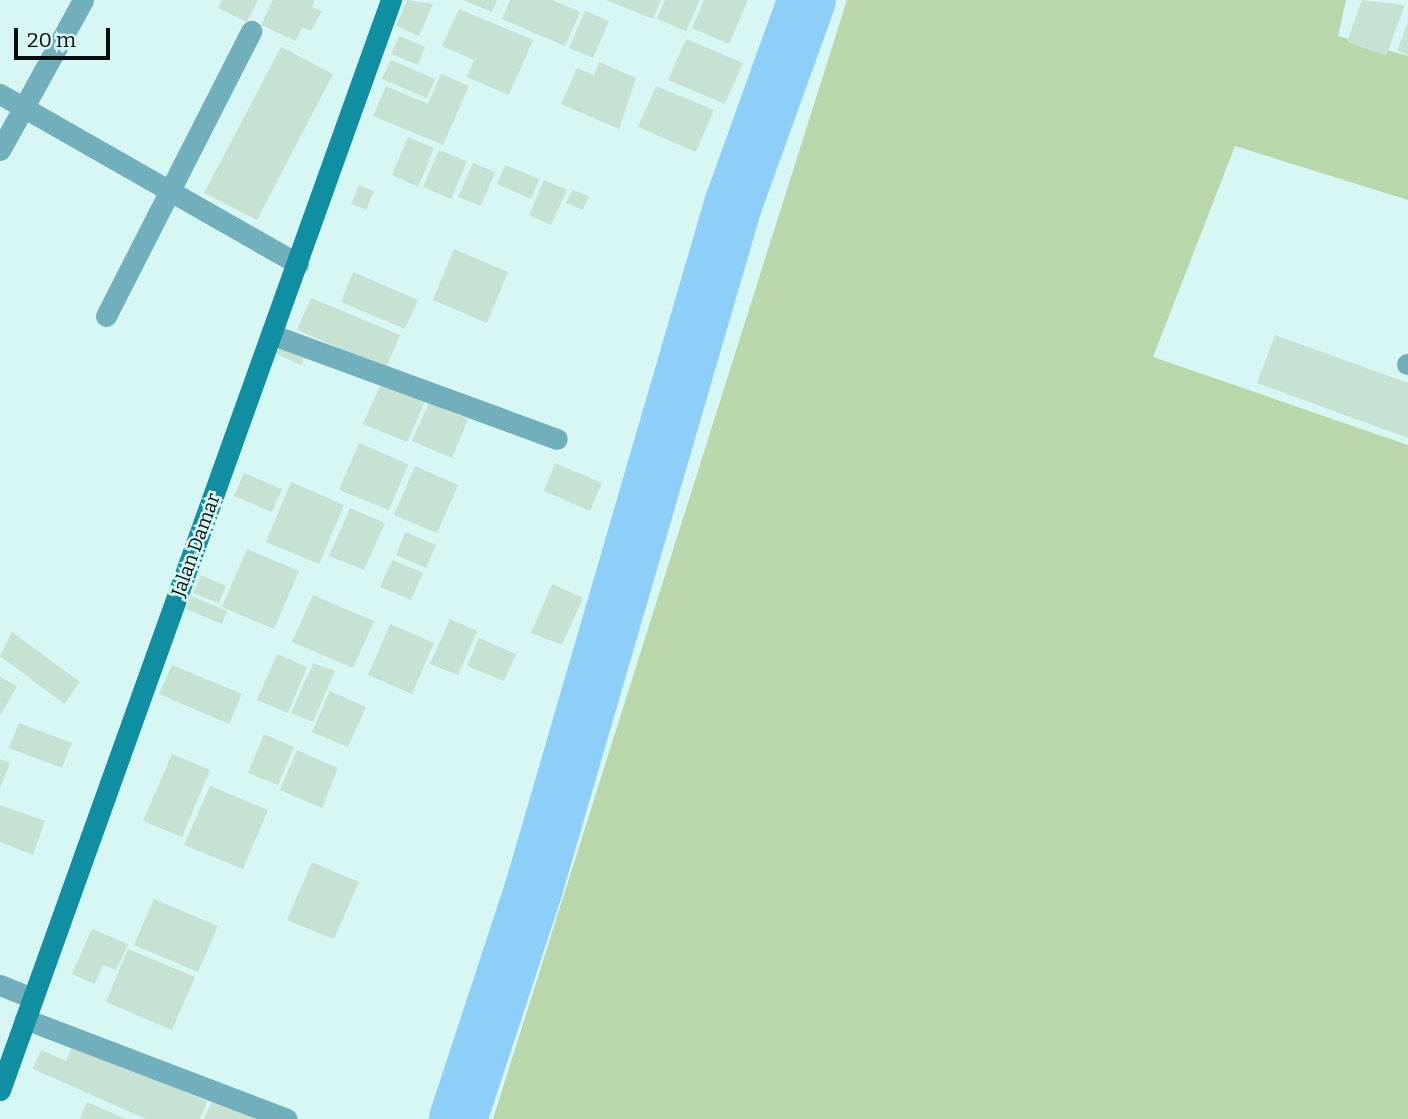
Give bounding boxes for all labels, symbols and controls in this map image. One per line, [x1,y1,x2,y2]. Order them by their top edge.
scale bar [18,14,114,58]
text: 20 m [27,27,76,53]
street label: Jalan Damar [167,490,225,600]

